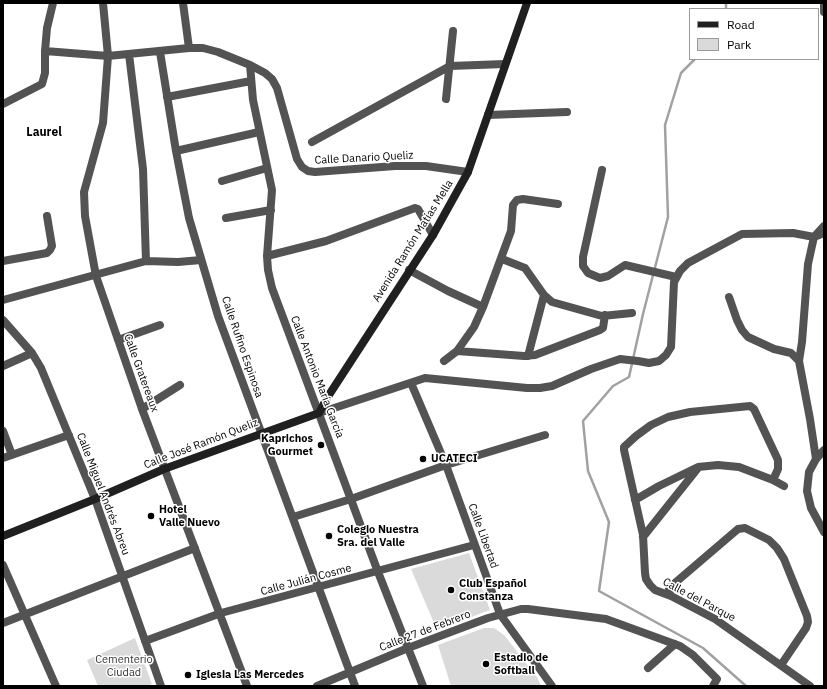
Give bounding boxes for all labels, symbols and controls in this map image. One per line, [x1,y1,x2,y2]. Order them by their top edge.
legend [689,8,819,60]
text: Road [727,17,755,32]
text: Park [727,37,751,52]
district label: Laurel [26,126,62,140]
street label: Calle Danario Queliz [314,149,414,167]
street label: Avenida Ramón Matías Mella [370,178,456,304]
street label: Calle Rufino Espinosa [218,295,266,399]
street label: Calle Antonio María García [288,314,346,440]
street label: Calle Gratereaux [121,332,161,414]
street label: Calle José Ramón Queliz [142,416,260,472]
street label: Calle Miguel Andrés Abreu [74,431,132,557]
place label: Kaprichos Gourmet [261,432,313,458]
marker: Kaprichos Gourmet [316,440,326,450]
place label: UCATECI [431,452,478,466]
marker: UCATECI [418,454,428,464]
street label: Calle Libertad [465,502,501,570]
place label: Hotel Valle Nuevo [159,503,220,529]
marker: Hotel Valle Nuevo [146,511,156,521]
place label: Colegio Nuestra Sra. del Valle [337,523,419,549]
marker: Colegio Nuestra Sra. del Valle [324,531,334,541]
street label: Calle Julián Cosme [259,562,353,598]
street label: Calle del Parque [660,575,738,625]
place label: Club Español Constanza [459,577,527,603]
marker: Club Español Constanza [446,585,456,595]
street label: Calle 27 de Febrero [378,608,472,654]
place label: Estadio de Softball [494,651,548,677]
park label: Cementerio Ciudad [95,653,153,679]
marker: Estadio de Softball [481,659,491,669]
place label: Iglesia Las Mercedes [196,668,304,682]
marker: Iglesia Las Mercedes [183,670,193,680]

